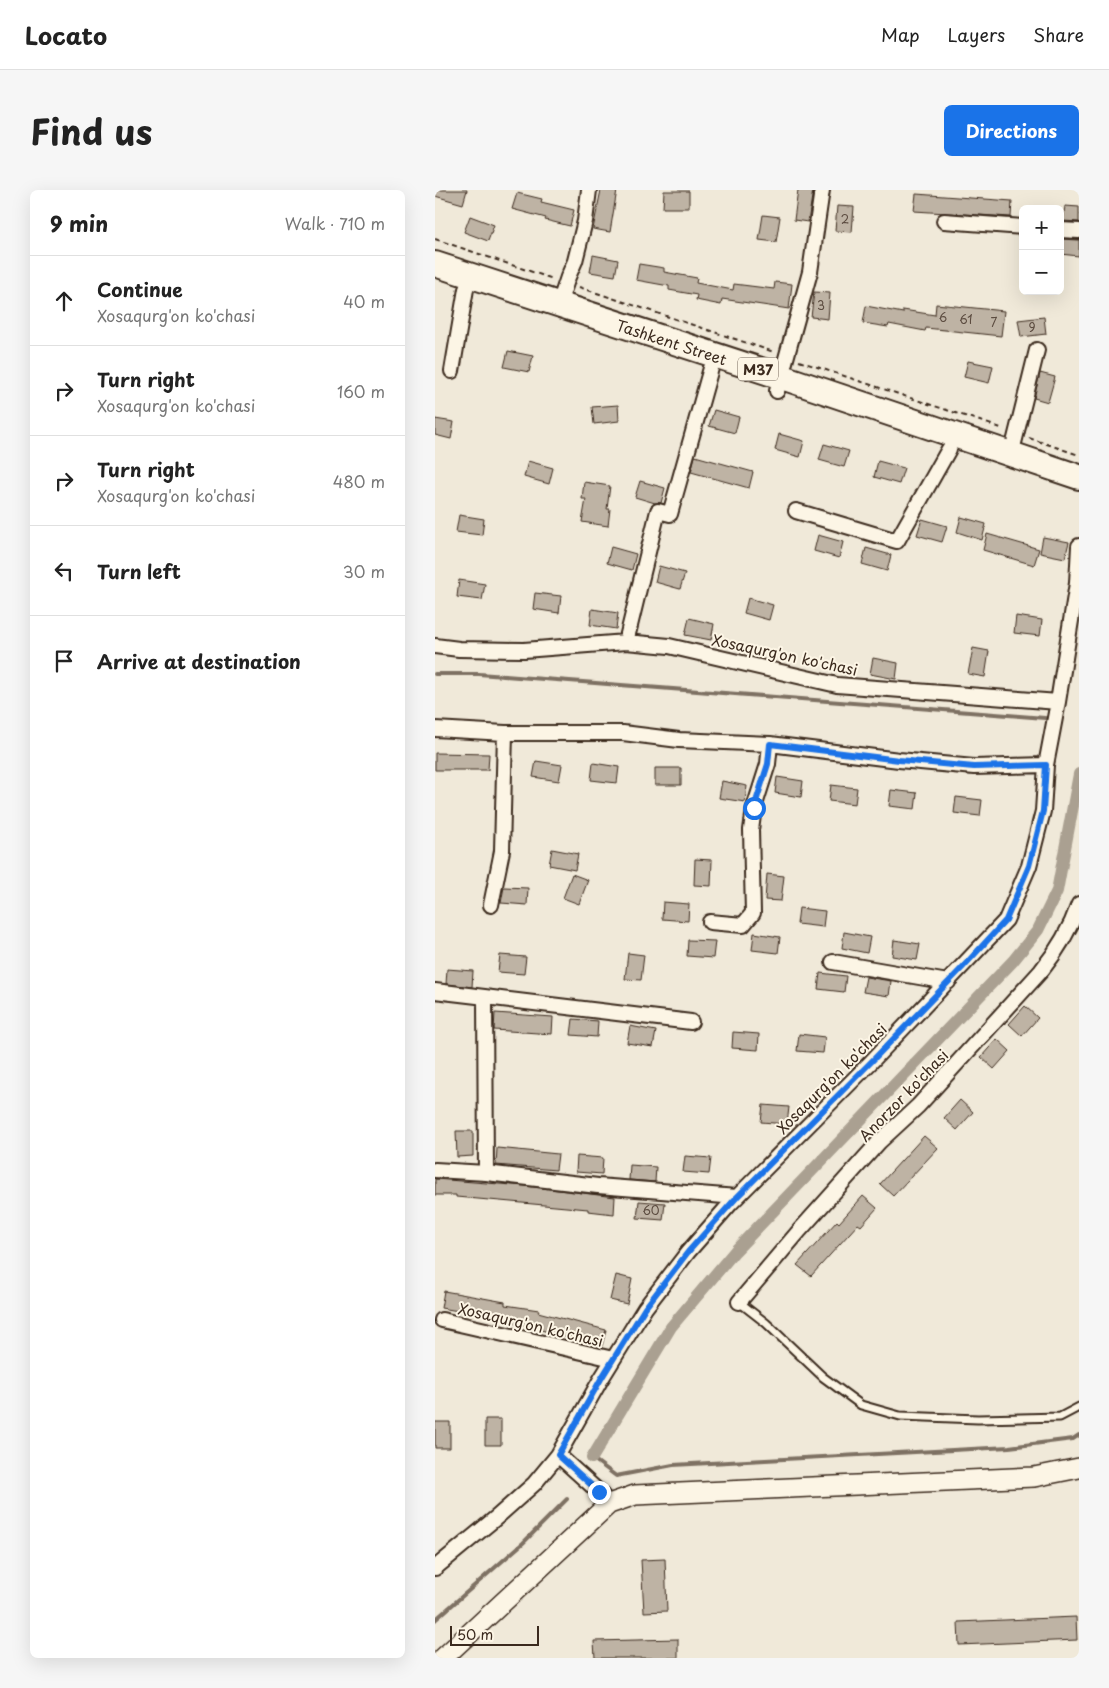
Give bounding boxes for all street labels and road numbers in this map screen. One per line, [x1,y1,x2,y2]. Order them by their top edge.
street label: Tashkent Street [614,312,730,370]
road number: M37 [738,358,778,380]
street label: Xosaqurg'on ko'chasi [710,627,860,681]
street label: Xosaqurg'on ko'chasi [770,1017,892,1139]
street label: Anorzor ko'chasi [853,1044,953,1146]
street label: Xosaqurg'on ko'chasi [456,1296,606,1352]

